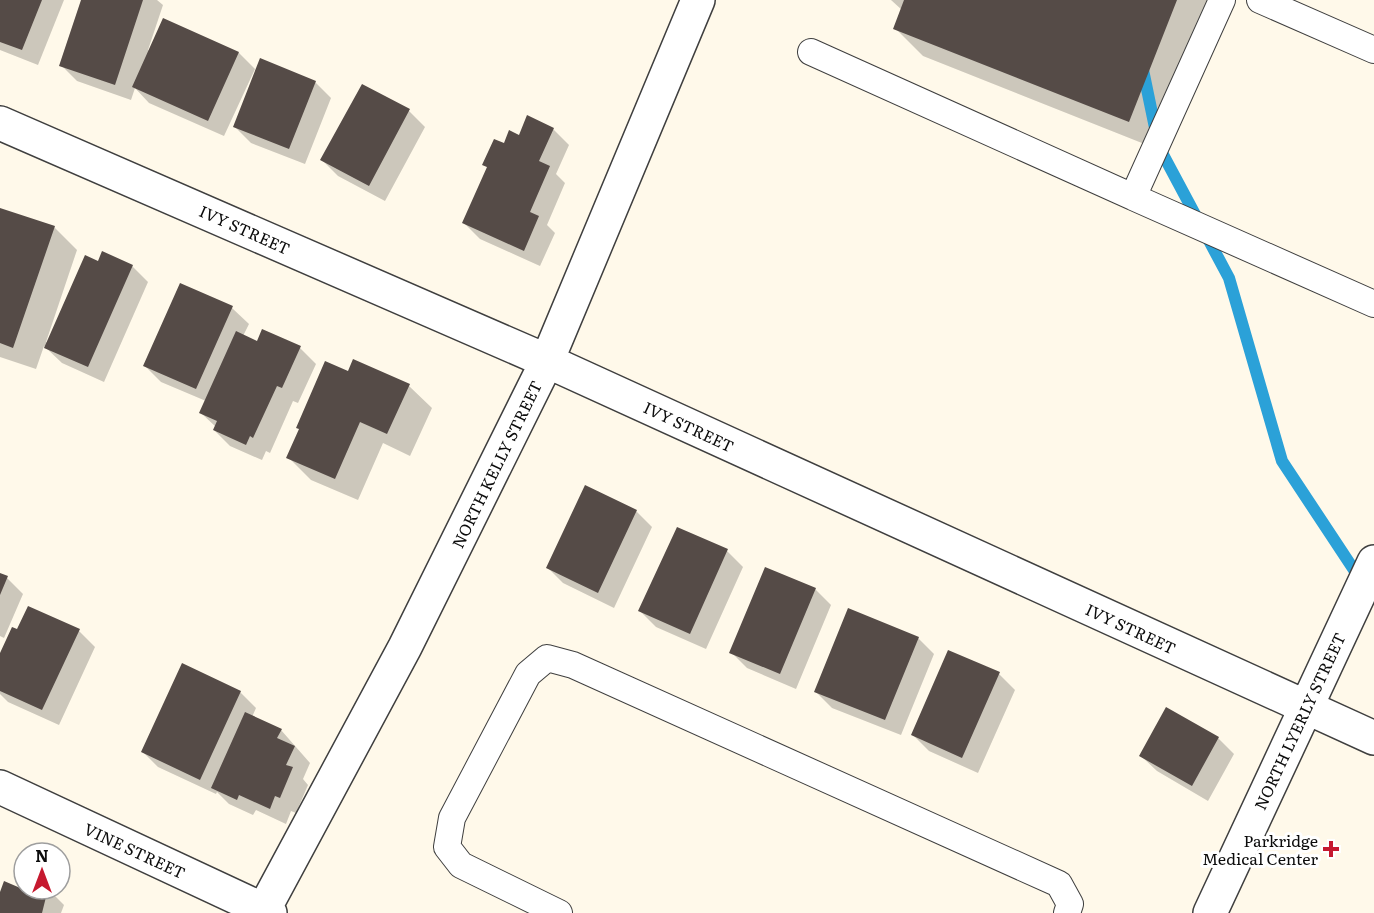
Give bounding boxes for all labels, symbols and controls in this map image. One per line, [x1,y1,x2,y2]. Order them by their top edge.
street label: IVY STREET [196,198,295,260]
street label: NORTH KELLY STREET [445,376,547,552]
street label: IVY STREET [640,395,738,458]
street label: IVY STREET [1082,597,1180,660]
street label: NORTH LYERLY STREET [1247,628,1351,814]
street label: VINE STREET [80,816,190,884]
place label: Parkridge Medical Center [1202,828,1318,870]
marker: Parkridge Medical Center [1322,840,1340,858]
north arrow [12,841,72,901]
text: N [35,843,49,867]

